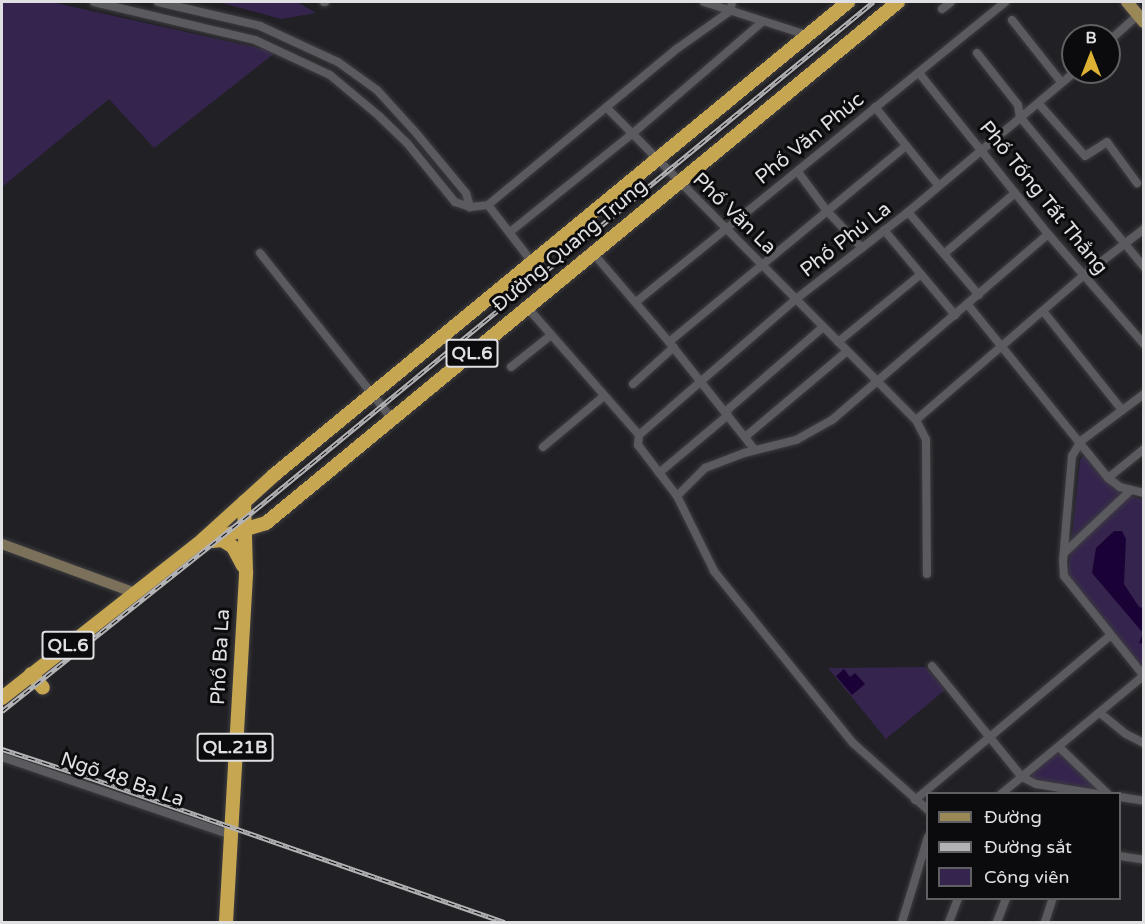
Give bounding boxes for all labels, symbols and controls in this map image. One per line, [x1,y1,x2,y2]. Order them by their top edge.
north arrow [1061,24,1121,84]
text: B [1085,28,1097,48]
street label: Phố Văn Phúc [751,88,869,190]
street label: Phố Tống Tất Thắng [974,116,1112,280]
street label: Phố Văn La [687,168,781,260]
street label: Đường Quang Trung [488,174,652,318]
street label: Phố Phú La [796,197,896,283]
road number: QL.6 [445,338,499,368]
street label: Phố Ba La [207,608,235,706]
road number: QL.6 [41,630,95,660]
road number: QL.21B [196,732,274,762]
street label: Ngõ 48 Ba La [57,748,187,812]
legend [926,792,1121,900]
text: Đường [984,806,1042,828]
text: Đường sắt [984,836,1072,858]
text: Công viên [984,866,1069,888]

